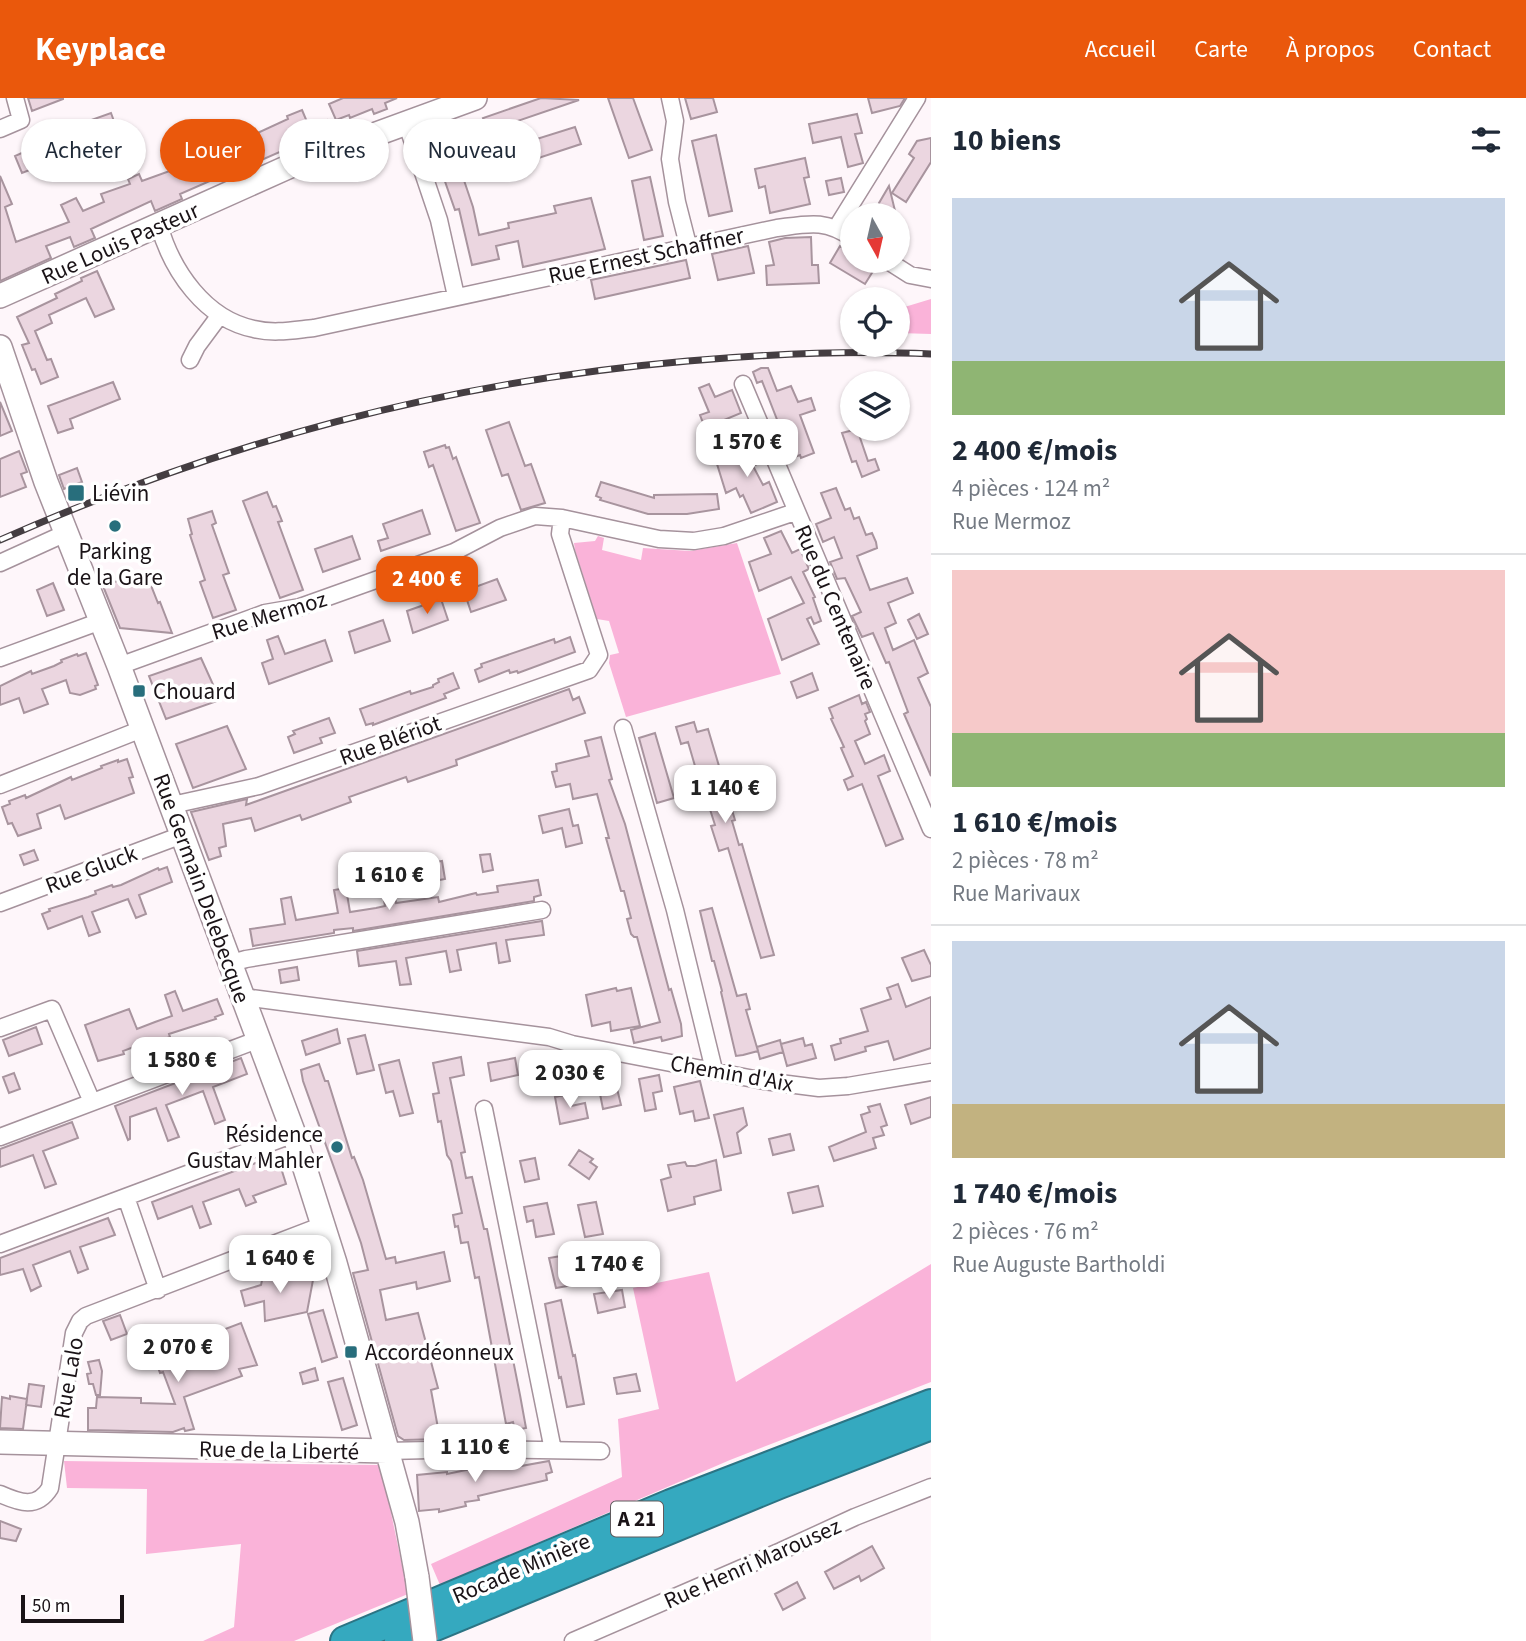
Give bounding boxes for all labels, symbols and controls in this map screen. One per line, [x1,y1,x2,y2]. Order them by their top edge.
text: Keyplace [35,26,166,73]
text: Accueil [1085,32,1156,67]
text: Carte [1194,32,1248,67]
text: À propos [1286,32,1375,67]
text: Contact [1413,32,1491,67]
chip: Acheter [21,119,146,182]
chip: Louer [160,119,265,182]
chip: Filtres [279,119,389,182]
chip: Nouveau [403,119,541,182]
text: 10 biens [952,119,1061,162]
icon: filters [1467,121,1505,159]
street label: Rue Louis Pasteur [36,193,205,293]
north arrow [840,203,910,273]
map controls [840,203,910,441]
street label: Rue Ernest Schaffner [545,218,748,292]
icon: home [1166,243,1292,369]
button: locate [840,287,910,357]
button: layers [840,371,910,441]
pin: 1 570 € [682,420,812,479]
text: 1 570 € [712,425,782,458]
text: 2 400 €/mois [952,429,1117,472]
text: 4 pièces · 124 m² [952,472,1110,505]
place label: Liévin [92,477,149,510]
marker: Liévin [66,483,86,503]
text: Rue Mermoz [952,505,1071,538]
marker: Parking de la Gare [107,518,123,534]
street label: Rue du Centenaire [786,520,885,695]
place label: Parking de la Gare [67,535,163,594]
pin: 2 400 € [362,556,492,616]
text: 2 400 € [392,562,462,595]
street label: Rue Mermoz [207,582,331,649]
icon: home [1166,615,1292,741]
place label: Chouard [153,675,236,708]
marker: Chouard [131,683,147,699]
street label: Rue Blériot [335,707,446,774]
pin: 1 140 € [660,766,790,825]
street label: Rue Germain Delebecque [145,769,258,1008]
text: 1 140 € [690,771,760,804]
text: 1 610 €/mois [952,801,1117,844]
street label: Rue Gluck [40,837,142,902]
text: 2 pièces · 78 m² [952,844,1099,877]
pin: 1 610 € [324,852,454,912]
text: 1 610 € [354,858,424,891]
text: Rue Marivaux [952,877,1080,910]
icon: home [1166,986,1292,1112]
pin: 1 580 € [117,1038,247,1097]
text: 1 580 € [147,1043,217,1076]
street label: Chemin d'Aix [668,1046,796,1101]
pin: 2 030 € [505,1051,635,1110]
text: 2 030 € [535,1056,605,1089]
place label: Résidence Gustav Mahler [187,1118,324,1177]
marker: Résidence Gustav Mahler [329,1139,345,1155]
text: 1 740 €/mois [952,1172,1117,1215]
text: 2 pièces · 76 m² [952,1215,1099,1248]
pin: 1 640 € [215,1236,345,1295]
text: 1 640 € [245,1241,315,1274]
pin: 1 740 € [544,1242,674,1301]
text: 1 740 € [574,1247,644,1280]
text: Rue Auguste Bartholdi [952,1248,1165,1281]
pin: 2 070 € [113,1324,243,1384]
text: 2 070 € [143,1330,213,1363]
street label: Rue Lalo [45,1334,92,1422]
place label: Accordéonneux [365,1336,514,1369]
marker: Accordéonneux [343,1344,359,1360]
pin: 1 110 € [410,1424,540,1484]
text: 1 110 € [440,1430,510,1463]
street label: Rue de la Liberté [199,1433,359,1468]
road number: A 21 [611,1502,663,1536]
street label: Rue Henri Marousez [658,1510,846,1617]
street label: Rocade Minière [447,1525,595,1612]
scale bar [21,1592,124,1624]
text: 50 m [32,1593,70,1620]

